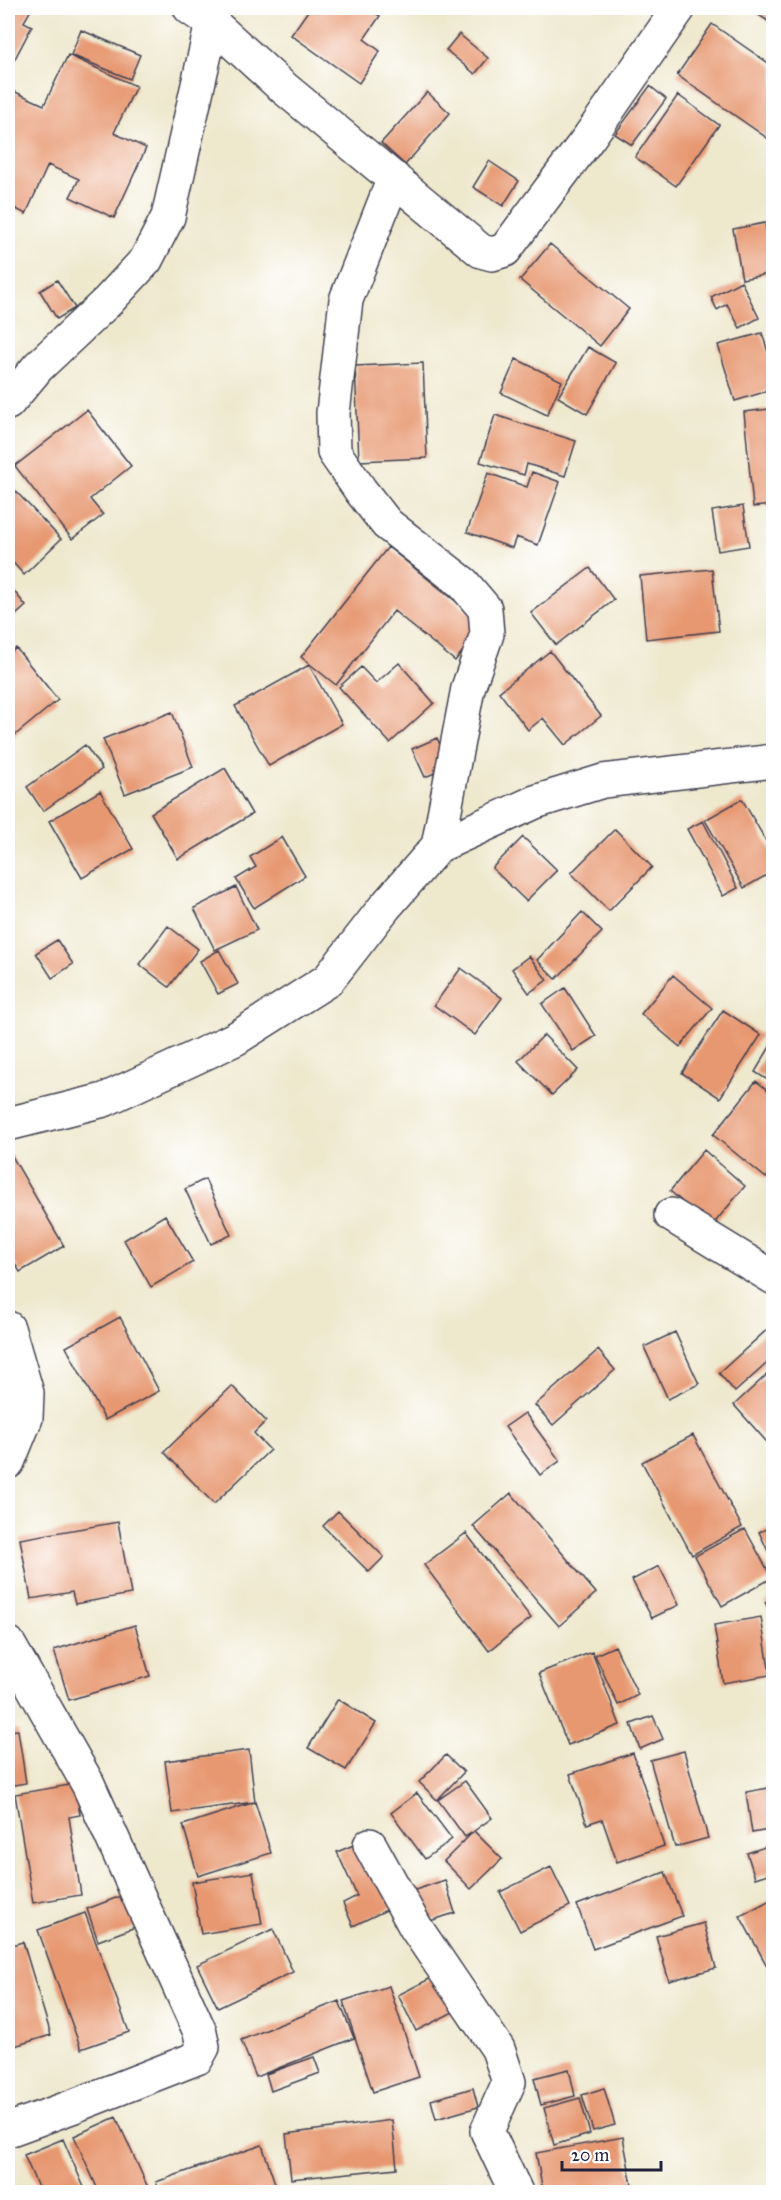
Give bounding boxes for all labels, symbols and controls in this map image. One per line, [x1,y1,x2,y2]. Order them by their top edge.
scale bar [562,2134,661,2172]
text: 20 m [571,2144,609,2166]

